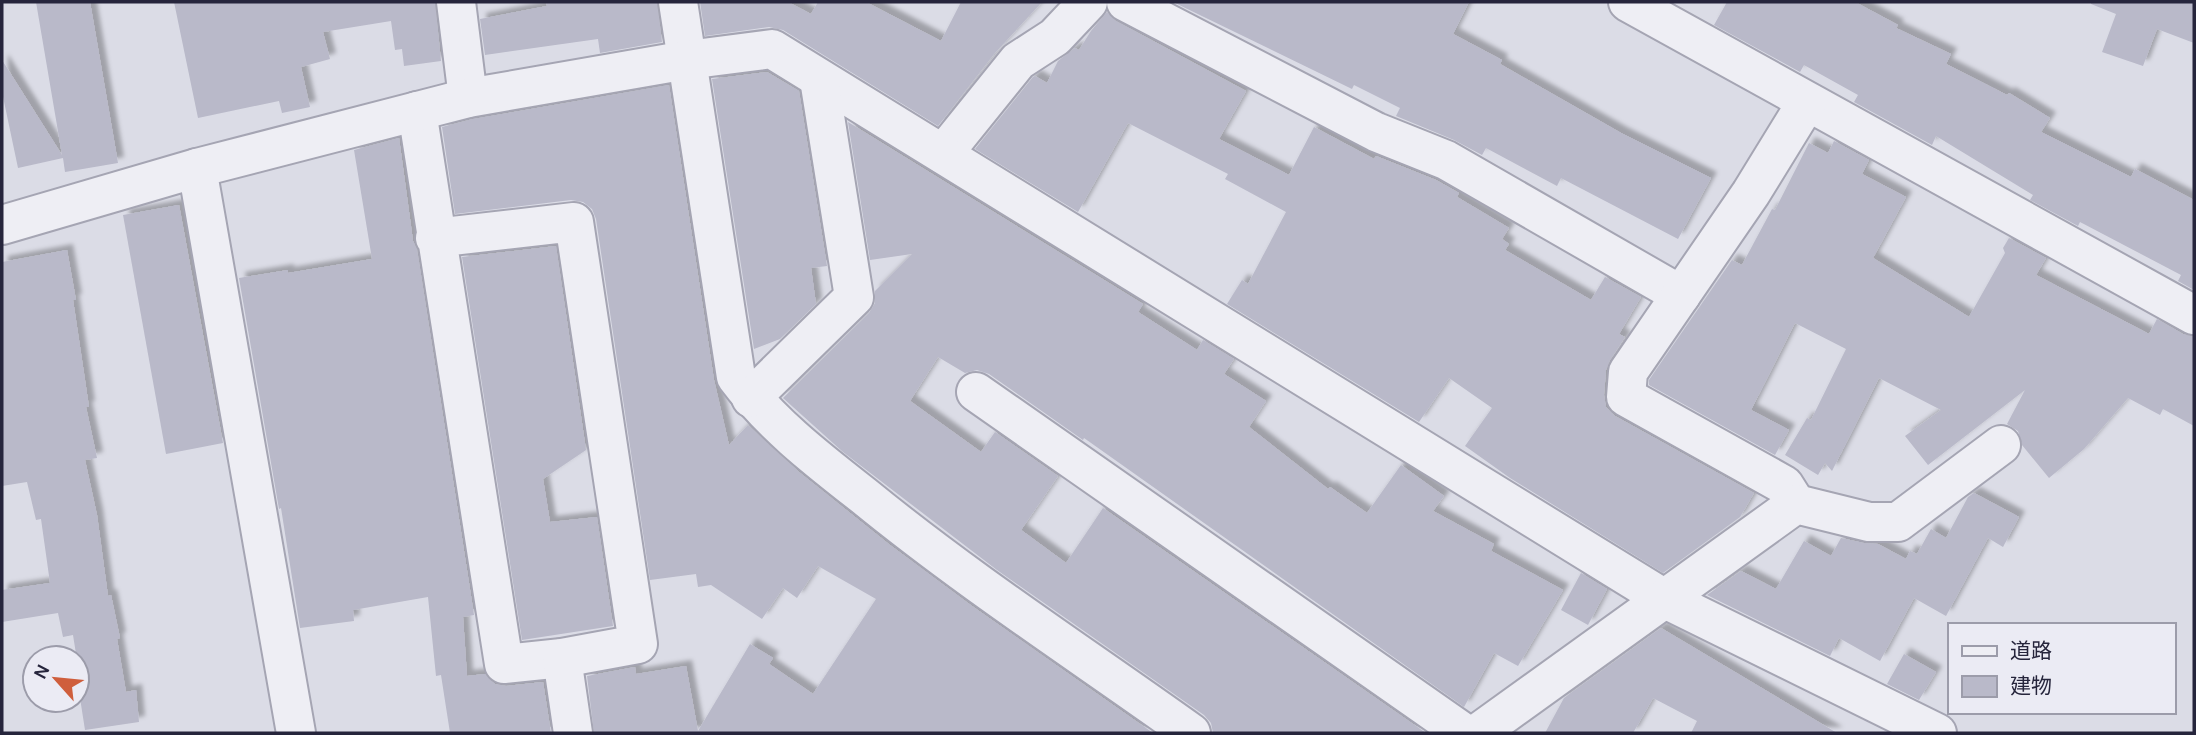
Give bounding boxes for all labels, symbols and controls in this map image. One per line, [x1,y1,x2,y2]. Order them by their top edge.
legend [1948,623,2175,714]
text: 道路 [2010,639,2052,663]
north arrow [21,644,91,714]
text: N [29,661,55,683]
text: 建物 [2010,674,2052,698]

